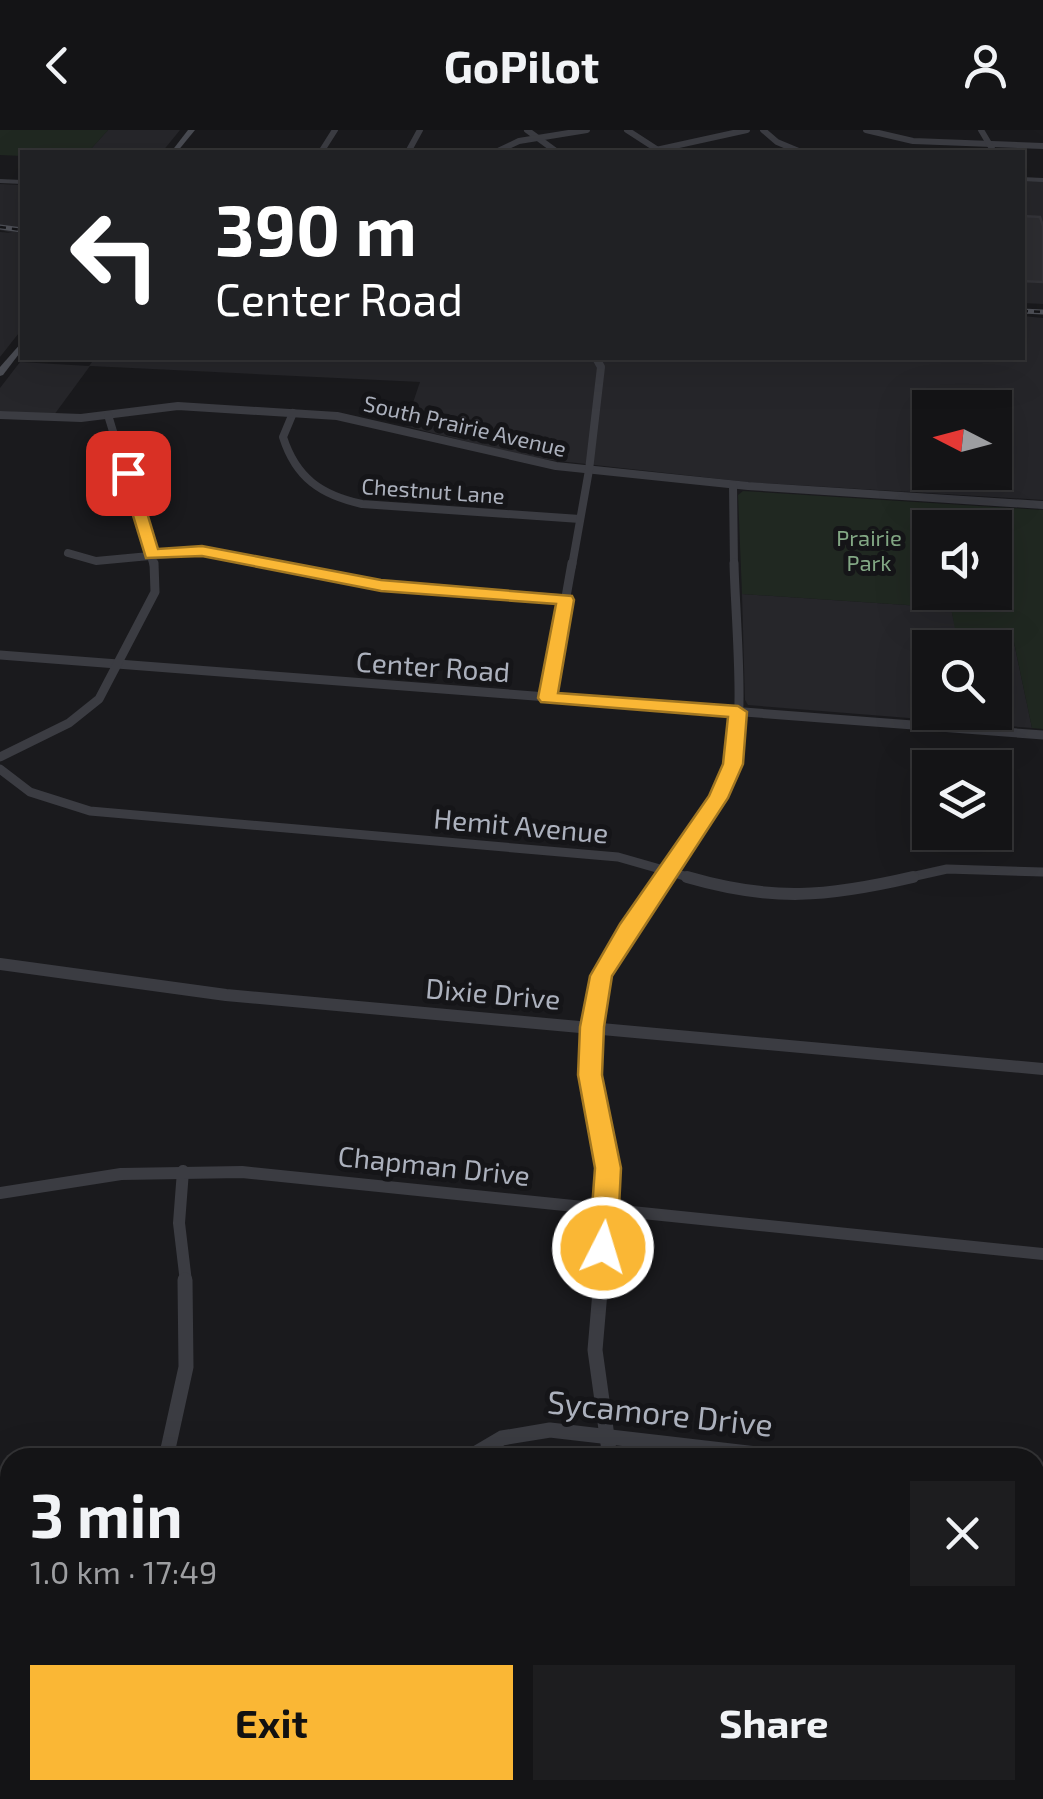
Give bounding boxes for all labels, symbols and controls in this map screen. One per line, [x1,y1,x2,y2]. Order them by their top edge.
icon: back [30,38,85,93]
text: GoPilot [444,38,599,92]
icon: person [958,38,1013,93]
text: 390 m [215,186,417,270]
icon: left [50,190,180,320]
text: Center Road [215,271,463,325]
street label: South Prairie Avenue [361,389,569,461]
north arrow [912,390,1012,490]
map controls [912,390,1012,850]
pin [86,431,171,516]
icon: arrive [101,446,156,501]
street label: Chestnut Lane [361,472,505,508]
button: sound [912,510,1012,610]
park label: Prairie Park [836,524,902,575]
button: search [912,630,1012,730]
street label: Center Road [355,644,511,688]
button: layers [912,750,1012,850]
street label: Hemit Avenue [432,800,610,850]
street label: Dixie Drive [424,970,562,1016]
street label: Chapman Drive [336,1138,532,1192]
position arrow [551,1196,655,1300]
street label: Sycamore Drive [546,1381,775,1443]
text: 3 min [30,1478,182,1550]
button: close [910,1481,1015,1586]
text: 1.0 km · 17:49 [30,1552,217,1590]
button: Exit [30,1665,513,1780]
button: Share [533,1665,1015,1780]

